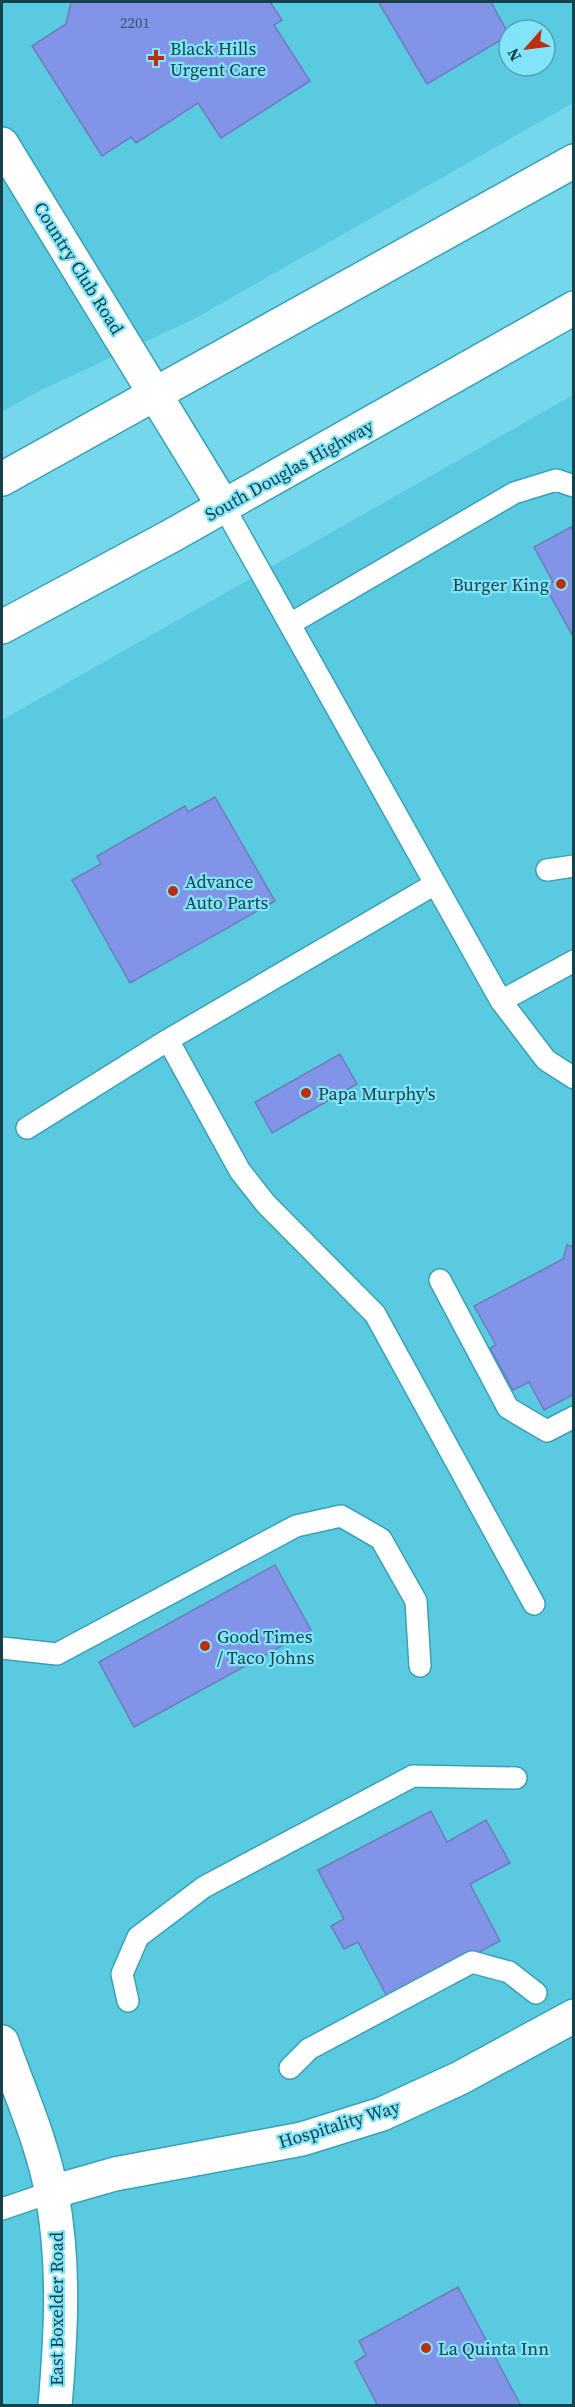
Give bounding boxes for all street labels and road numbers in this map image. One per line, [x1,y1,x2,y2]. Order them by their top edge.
street label: Country Club Road [28,197,130,339]
street label: South Douglas Highway [200,413,378,527]
street label: Hospitality Way [275,2093,404,2154]
street label: East Boxelder Road [44,2232,69,2386]

